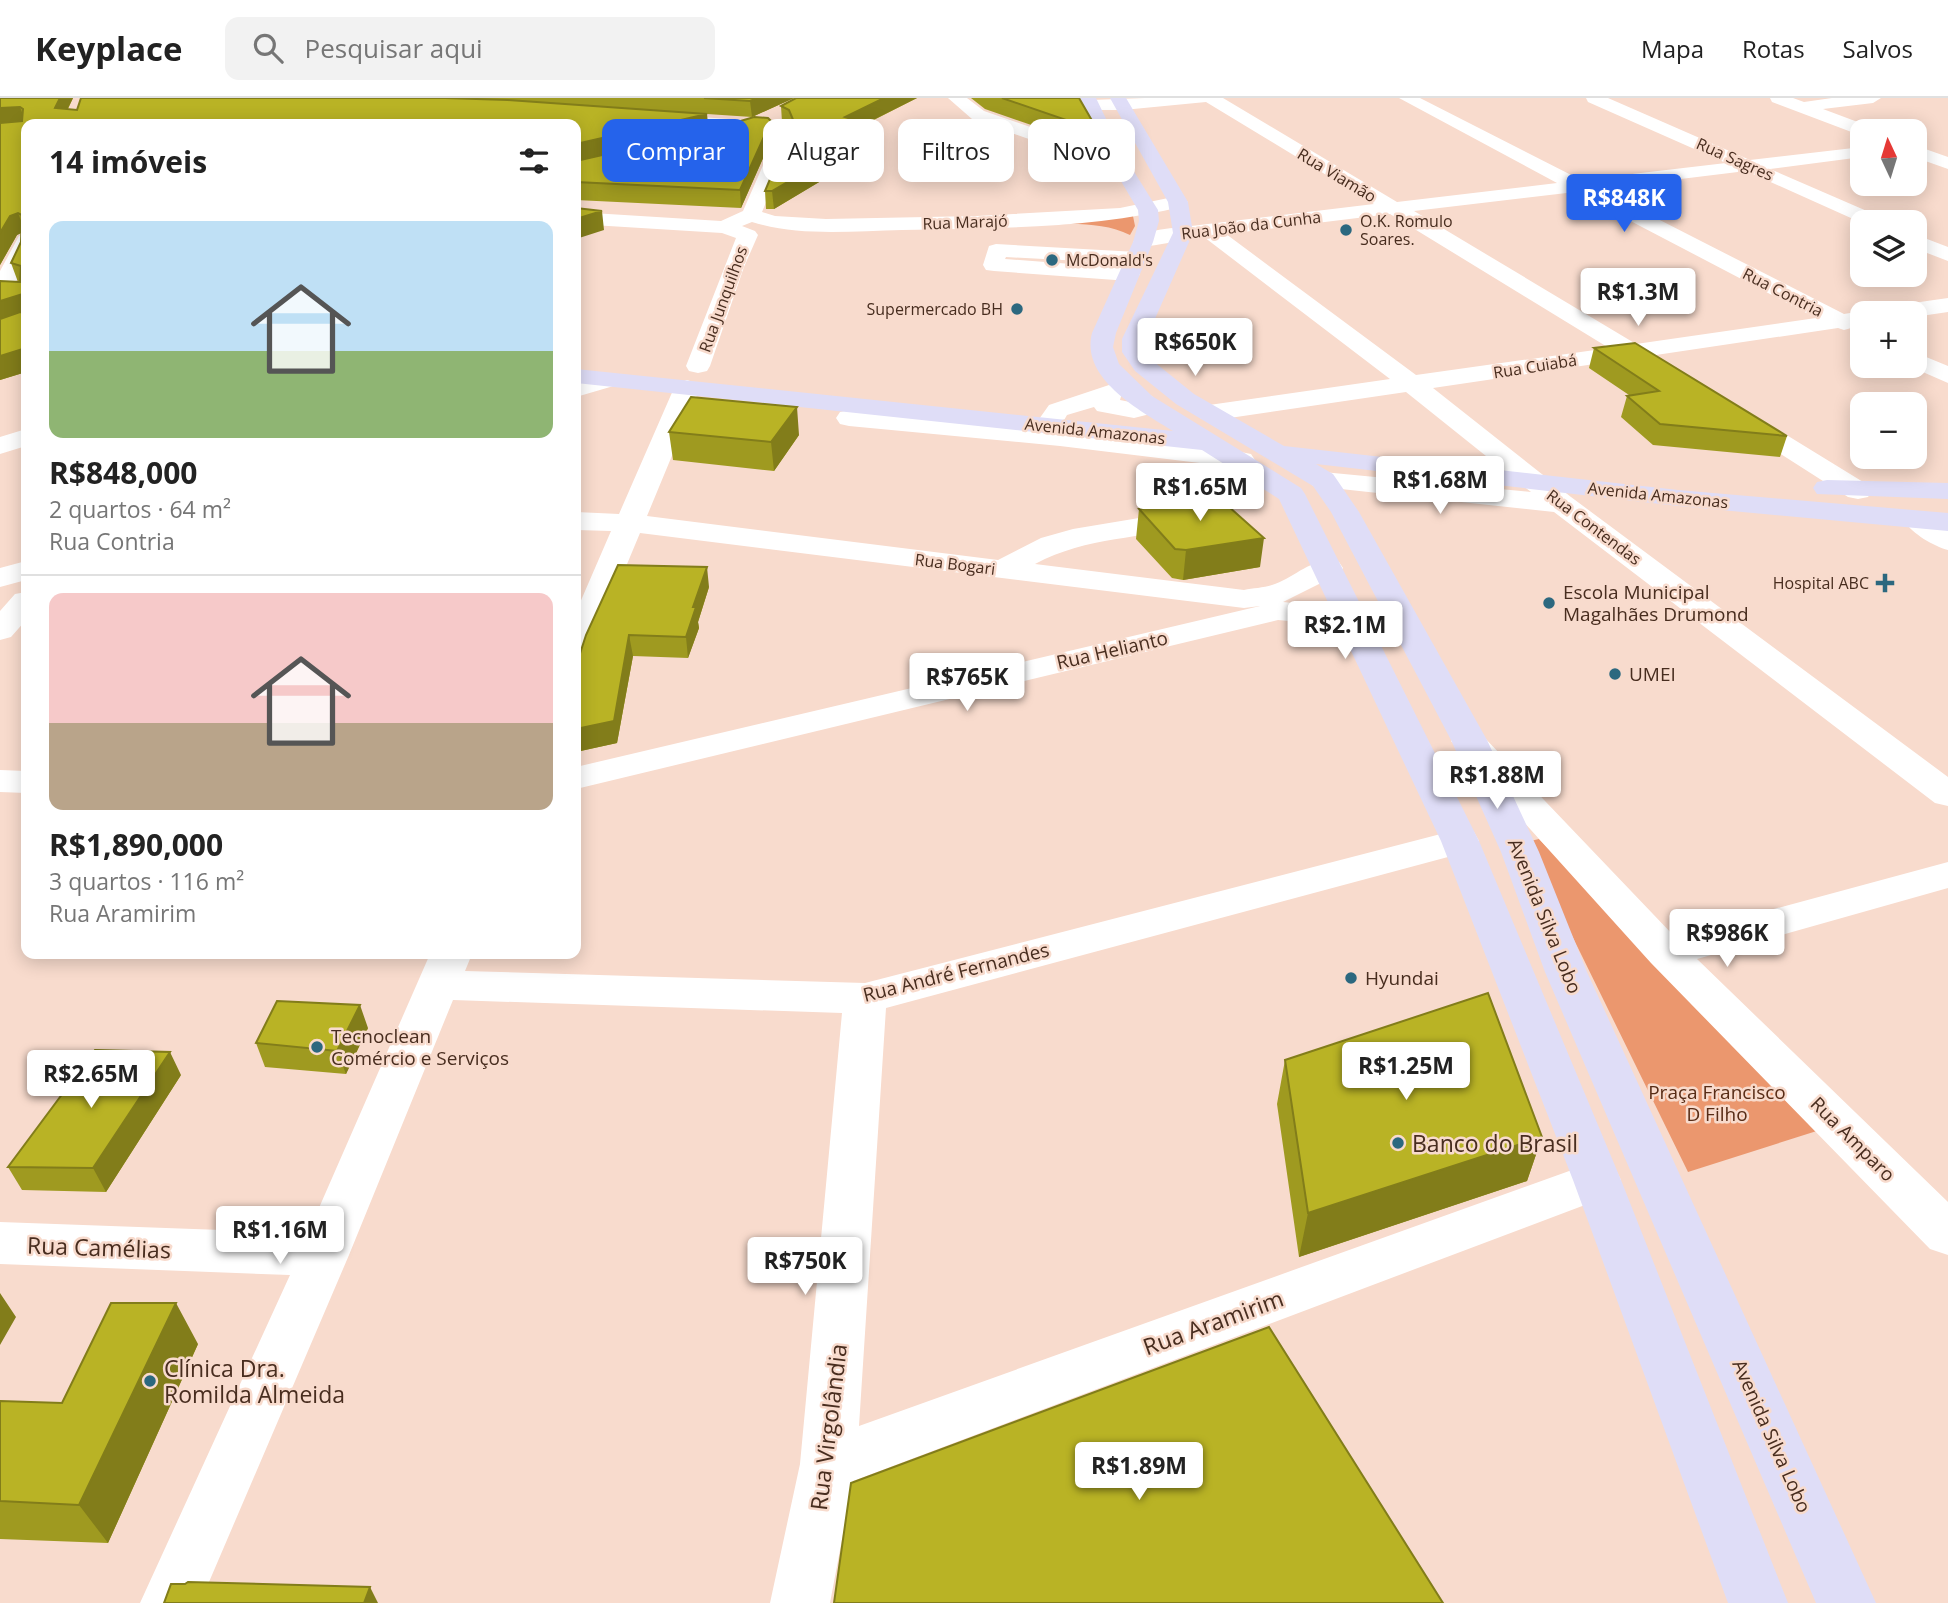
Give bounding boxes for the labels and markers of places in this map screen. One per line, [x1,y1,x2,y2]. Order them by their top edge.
pin: R$848K [1567,174,1681,234]
place label: O.K. Romulo Soares. [1360,210,1453,250]
marker: O.K. Romulo Soares. [1338,222,1354,238]
place label: McDonald's [1066,249,1153,271]
marker: McDonald's [1044,252,1060,268]
pin: R$1.3M [1581,268,1695,328]
place label: Supermercado BH [867,298,1003,320]
marker: Supermercado BH [1009,301,1025,317]
pin: R$650K [1138,318,1252,378]
pin: R$1.68M [1375,456,1505,516]
pin: R$1.65M [1135,464,1265,523]
place label: Hospital ABC [1773,572,1869,594]
marker: Hospital ABC [1875,573,1895,593]
place label: Escola Municipal Magalhães Drumond [1563,579,1749,627]
marker: Escola Municipal Magalhães Drumond [1541,595,1557,611]
pin: R$2.1M [1288,602,1402,661]
pin: R$765K [910,654,1024,713]
place label: UMEI [1629,661,1676,687]
marker: UMEI [1607,666,1623,682]
pin: R$1.88M [1432,752,1562,811]
pin: R$986K [1670,910,1784,969]
place label: Hyundai [1365,965,1439,991]
marker: Hyundai [1343,970,1359,986]
place label: Tecnoclean Comércio e Serviços [331,1023,509,1071]
marker: Tecnoclean Comércio e Serviços [309,1039,325,1055]
pin: R$1.25M [1341,1042,1471,1102]
pin: R$2.65M [26,1051,156,1110]
place label: Banco do Brasil [1412,1127,1578,1159]
marker: Banco do Brasil [1390,1135,1406,1151]
pin: R$1.16M [215,1206,345,1266]
pin: R$750K [748,1238,862,1297]
place label: Clínica Dra. Romilda Almeida [164,1352,345,1410]
marker: Clínica Dra. Romilda Almeida [142,1373,158,1389]
pin: R$1.89M [1074,1442,1204,1502]

